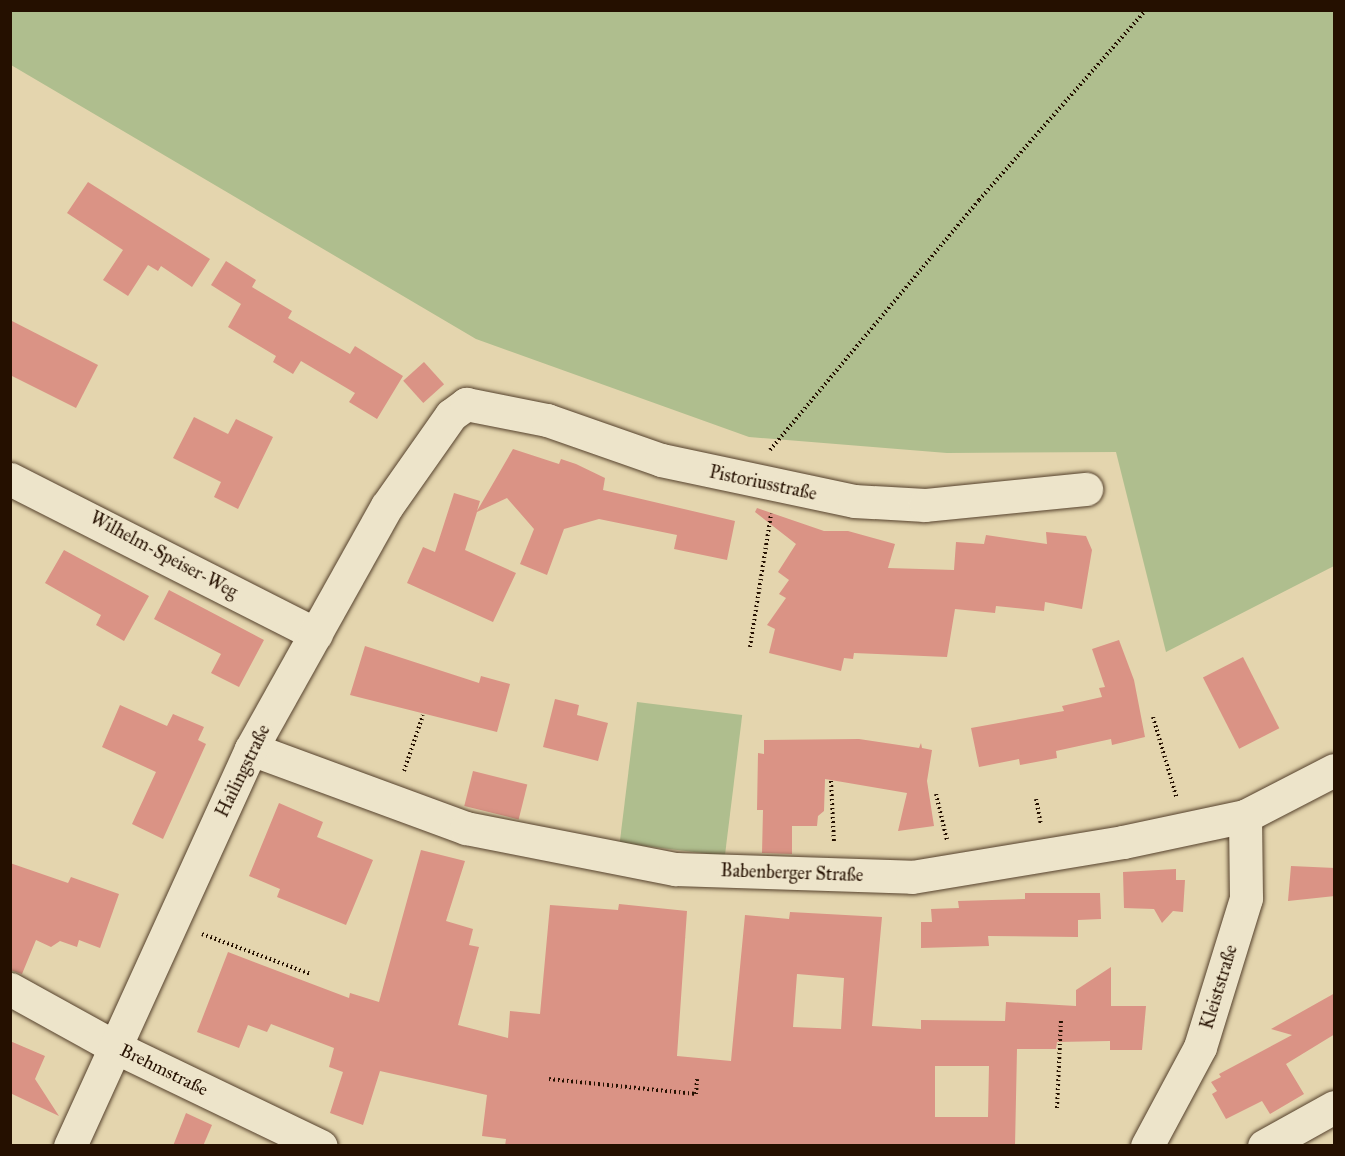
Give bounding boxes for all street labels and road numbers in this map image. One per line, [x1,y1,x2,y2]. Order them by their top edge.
street label: Pistoriusstraße [707,461,819,505]
street label: Wilhelm-Speiser-Weg [87,507,241,603]
street label: Hailingstraße [211,721,275,821]
street label: Babenberger Straße [720,860,864,886]
street label: Kleiststraße [1196,942,1242,1032]
street label: Brehmstraße [117,1039,211,1101]

